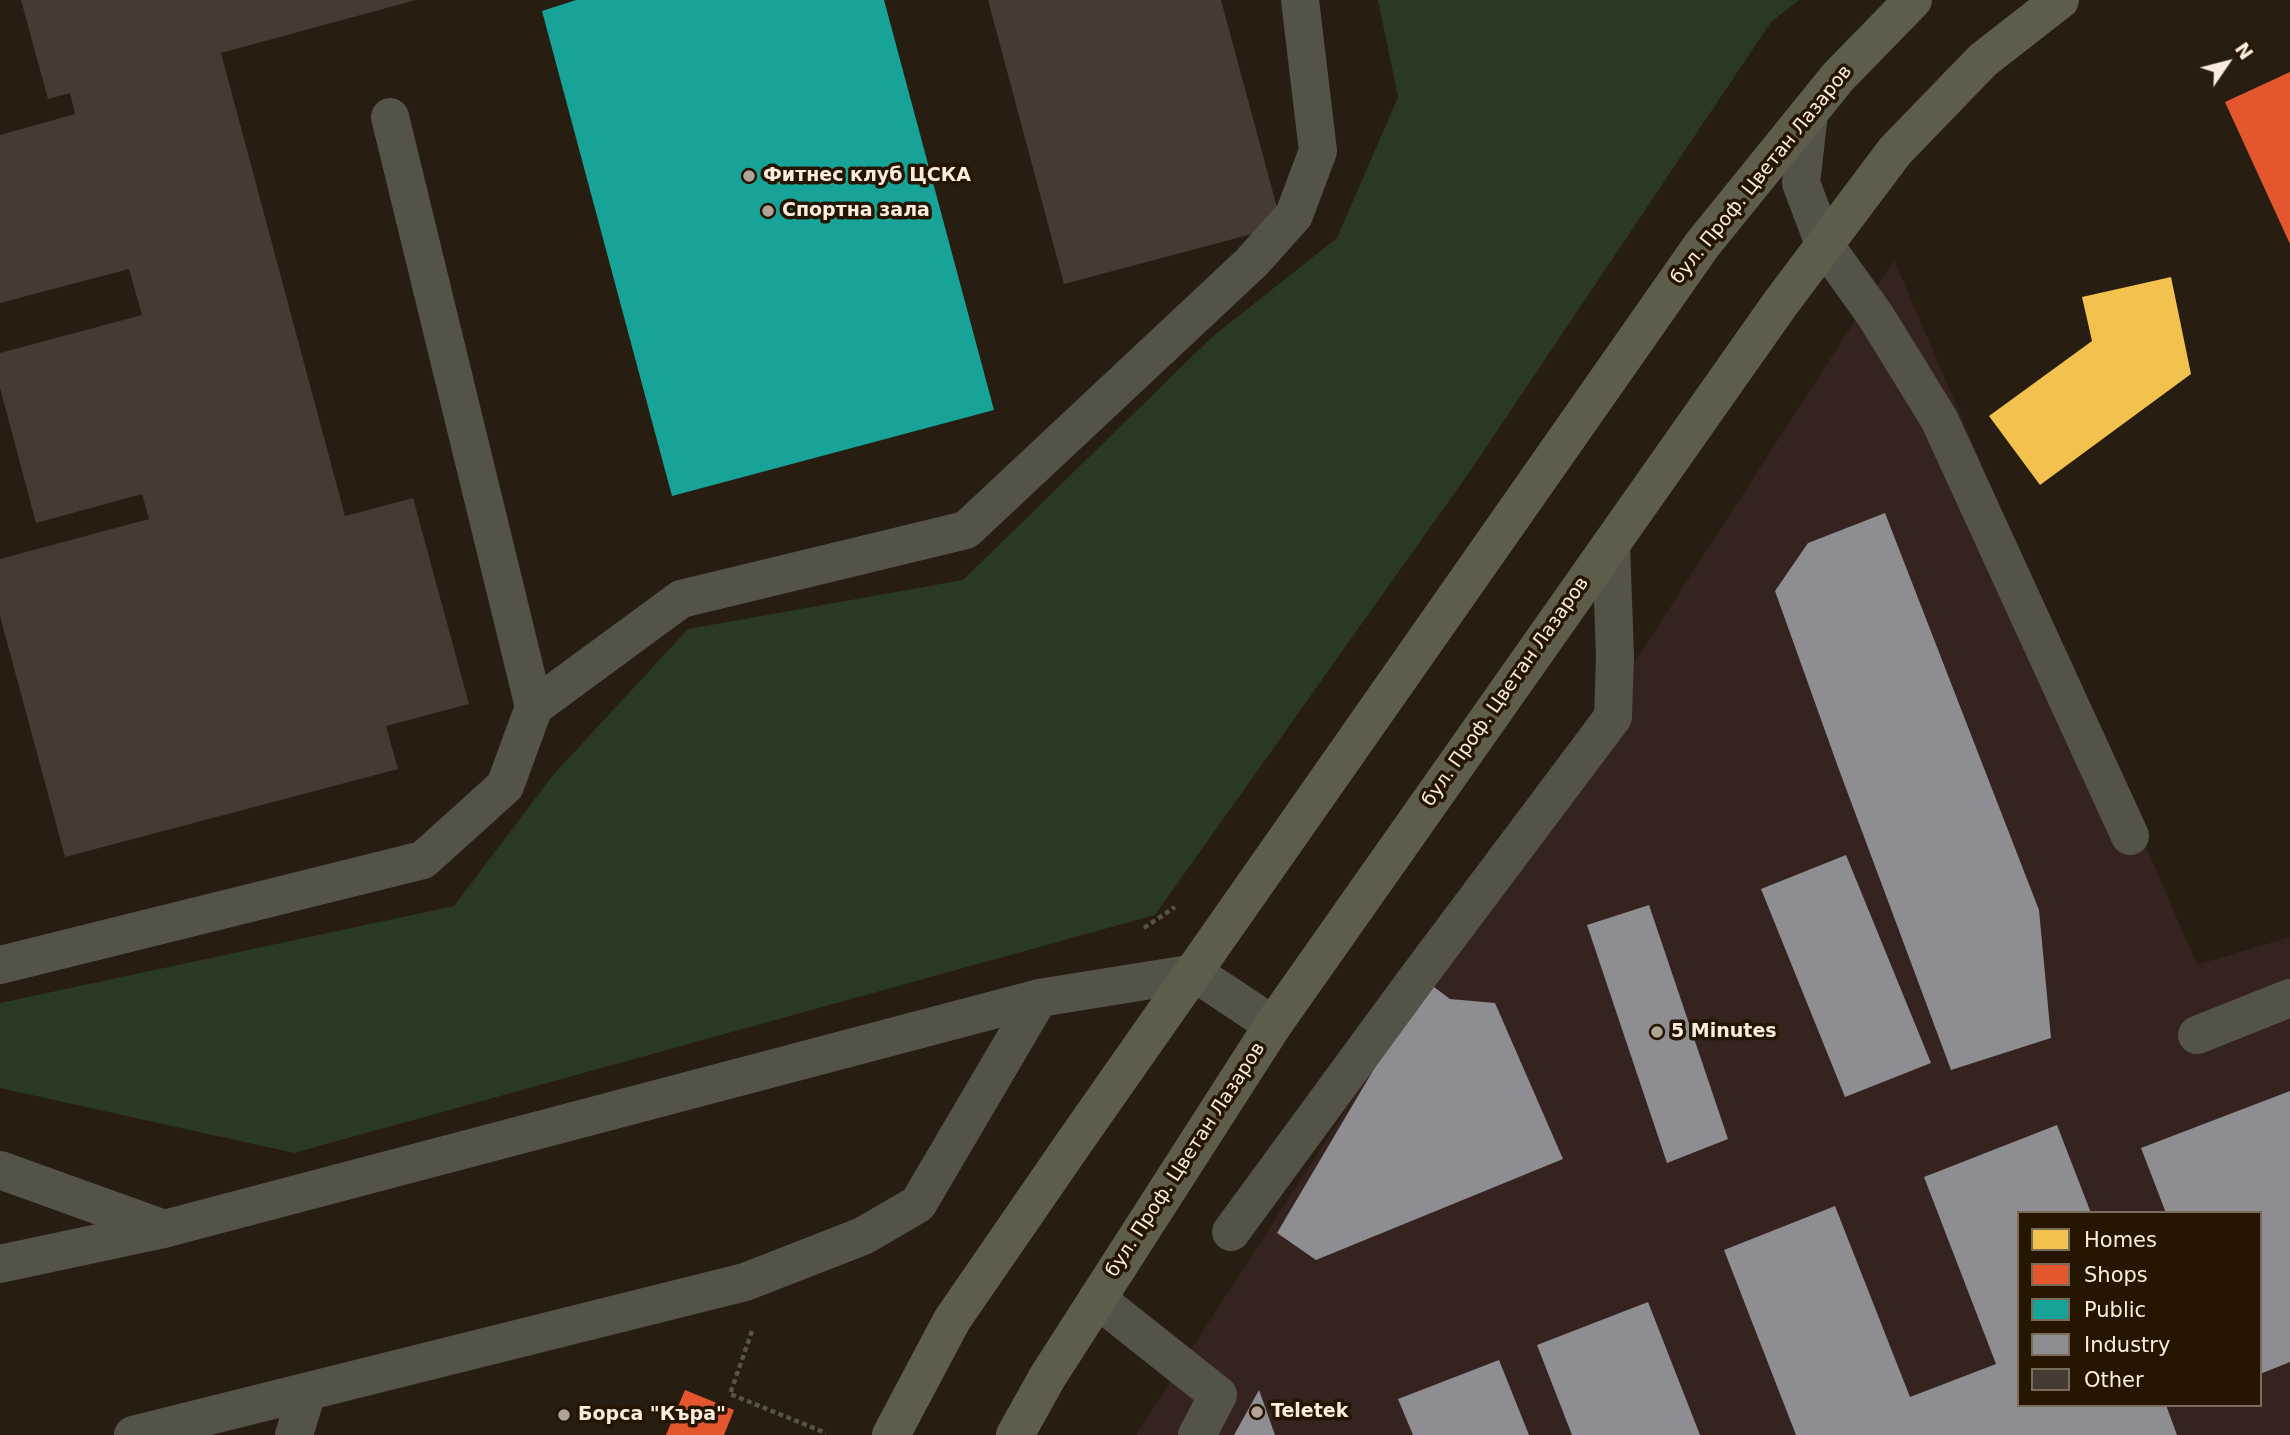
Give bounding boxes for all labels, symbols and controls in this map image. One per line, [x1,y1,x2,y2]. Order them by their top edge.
north arrow [2192,28,2262,98]
text: N [2231,38,2258,64]
street label: бул. Проф. Цветан Лазаров [1667,61,1857,289]
place label: Фитнес клуб ЦСКА [763,165,971,187]
marker: Фитнес клуб ЦСКА [741,168,757,184]
place label: Спортна зала [782,200,930,222]
marker: Спортна зала [760,203,776,219]
street label: бул. Проф. Цветан Лазаров [1418,573,1594,811]
place label: 5 Minutes [1671,1021,1777,1043]
marker: 5 Minutes [1649,1024,1665,1040]
street label: бул. Проф. Цветан Лазаров [1102,1039,1270,1281]
legend [2017,1211,2262,1407]
text: Homes [2084,1228,2157,1252]
text: Shops [2084,1263,2148,1287]
text: Public [2084,1298,2146,1322]
text: Industry [2084,1333,2170,1357]
text: Other [2084,1368,2144,1392]
place label: Teletek [1271,1401,1348,1423]
place label: Борса "Къра" [578,1404,726,1426]
marker: Teletek [1249,1404,1265,1420]
marker: Борса "Къра" [556,1407,572,1423]

